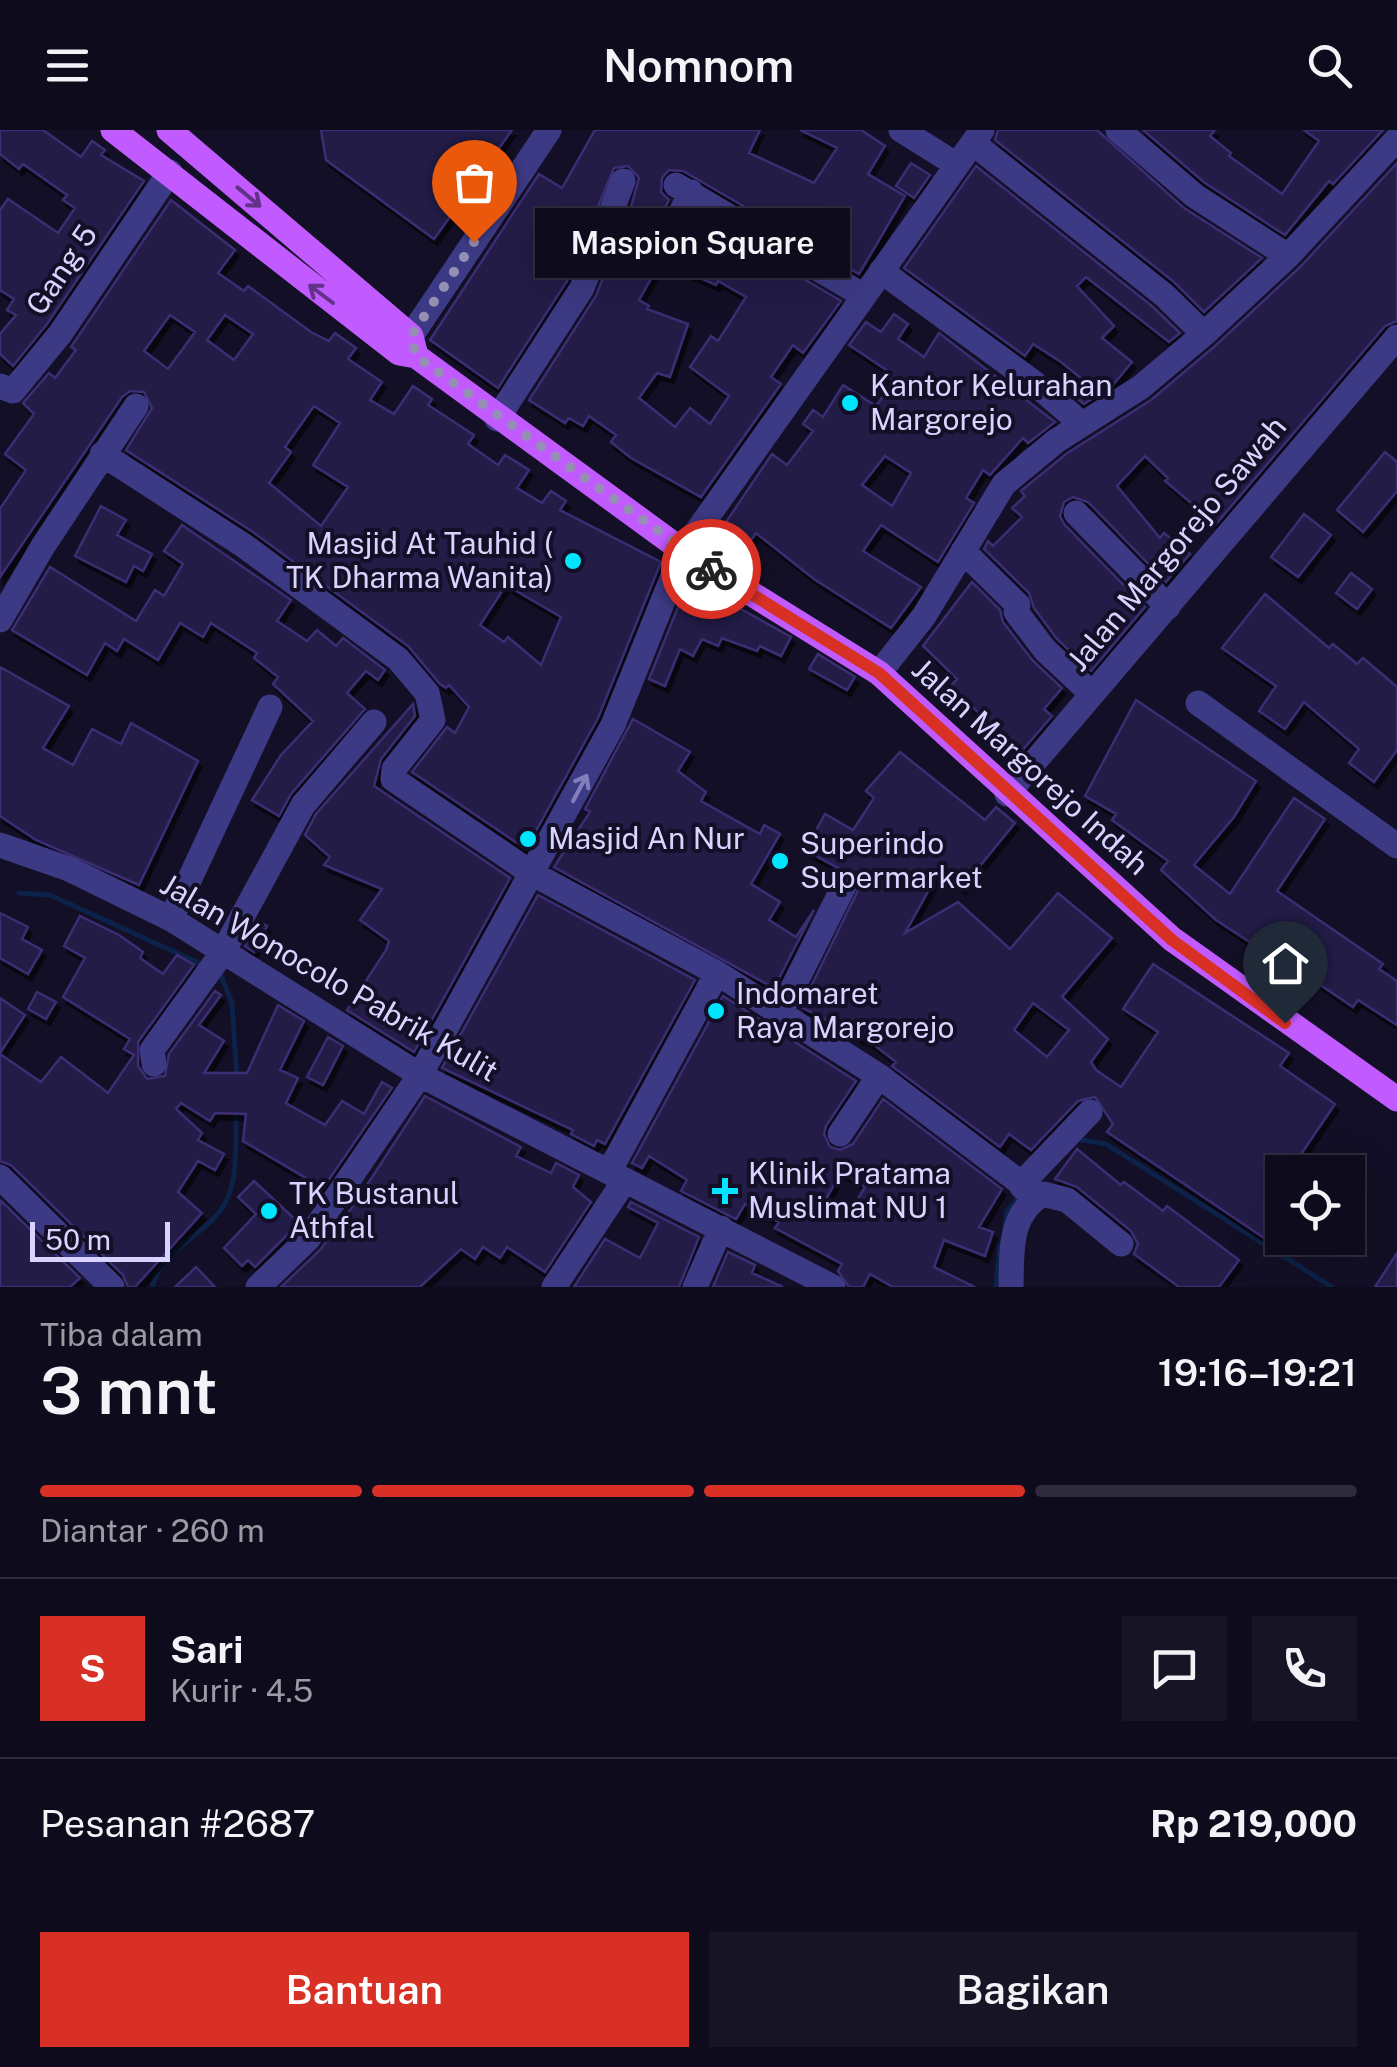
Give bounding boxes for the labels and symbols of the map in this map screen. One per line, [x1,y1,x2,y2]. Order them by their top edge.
pin [432,140,517,243]
one-way arrow [236,186,262,208]
callout: Maspion Square [534,207,849,277]
street label: Gang 5 [18,217,104,321]
one-way arrow [308,284,335,305]
place label: Kantor Kelurahan Margorejo [870,367,1112,437]
marker: Kantor Kelurahan Margorejo [839,392,861,414]
street label: Jalan Margorejo Sawah [1059,409,1293,678]
courier [661,519,761,619]
place label: Masjid At Tauhid ( TK Dharma Wanita) [286,525,553,595]
marker: Masjid At Tauhid ( TK Dharma Wanita) [562,550,584,572]
street label: Jalan Margorejo Indah [905,651,1156,882]
one-way arrow [570,774,590,804]
place label: Masjid An Nur [548,820,745,856]
place label: Superindo Supermarket [800,825,983,895]
marker: Masjid An Nur [517,828,539,850]
marker: Superindo Supermarket [769,850,791,872]
street label: Jalan Wonocolo Pabrik Kulit [154,866,505,1089]
pin [1243,921,1328,1024]
place label: Indomaret Raya Margorejo [736,975,954,1045]
marker: Indomaret Raya Margorejo [705,1000,727,1022]
place label: Klinik Pratama Muslimat NU 1 [748,1155,951,1225]
place label: TK Bustanul Athfal [289,1175,459,1245]
marker: Klinik Pratama Muslimat NU 1 [712,1178,738,1204]
marker: TK Bustanul Athfal [258,1200,280,1222]
scale bar [30,1217,170,1262]

